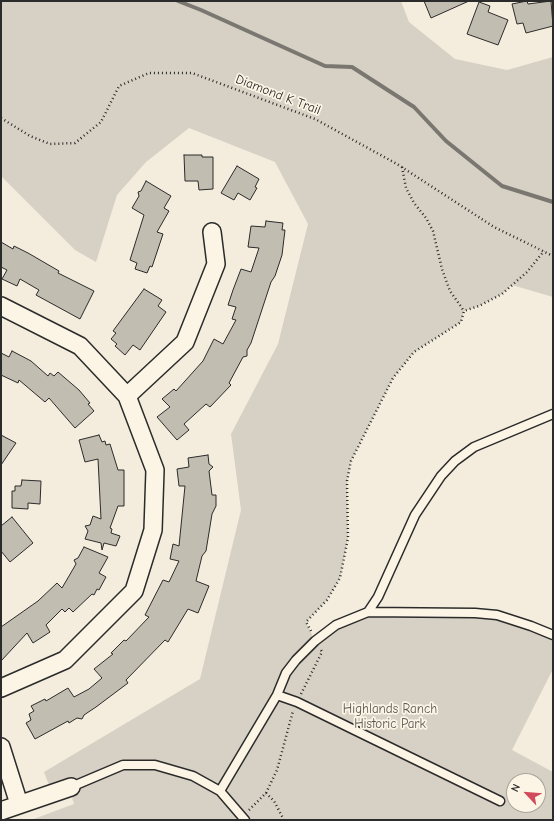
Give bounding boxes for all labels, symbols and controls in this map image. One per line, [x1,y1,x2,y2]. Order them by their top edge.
street label: Diamond K Trail [233,72,323,118]
park label: Highlands Ranch Historic Park [343,701,437,732]
north arrow [506,773,546,813]
text: N [508,782,523,794]

